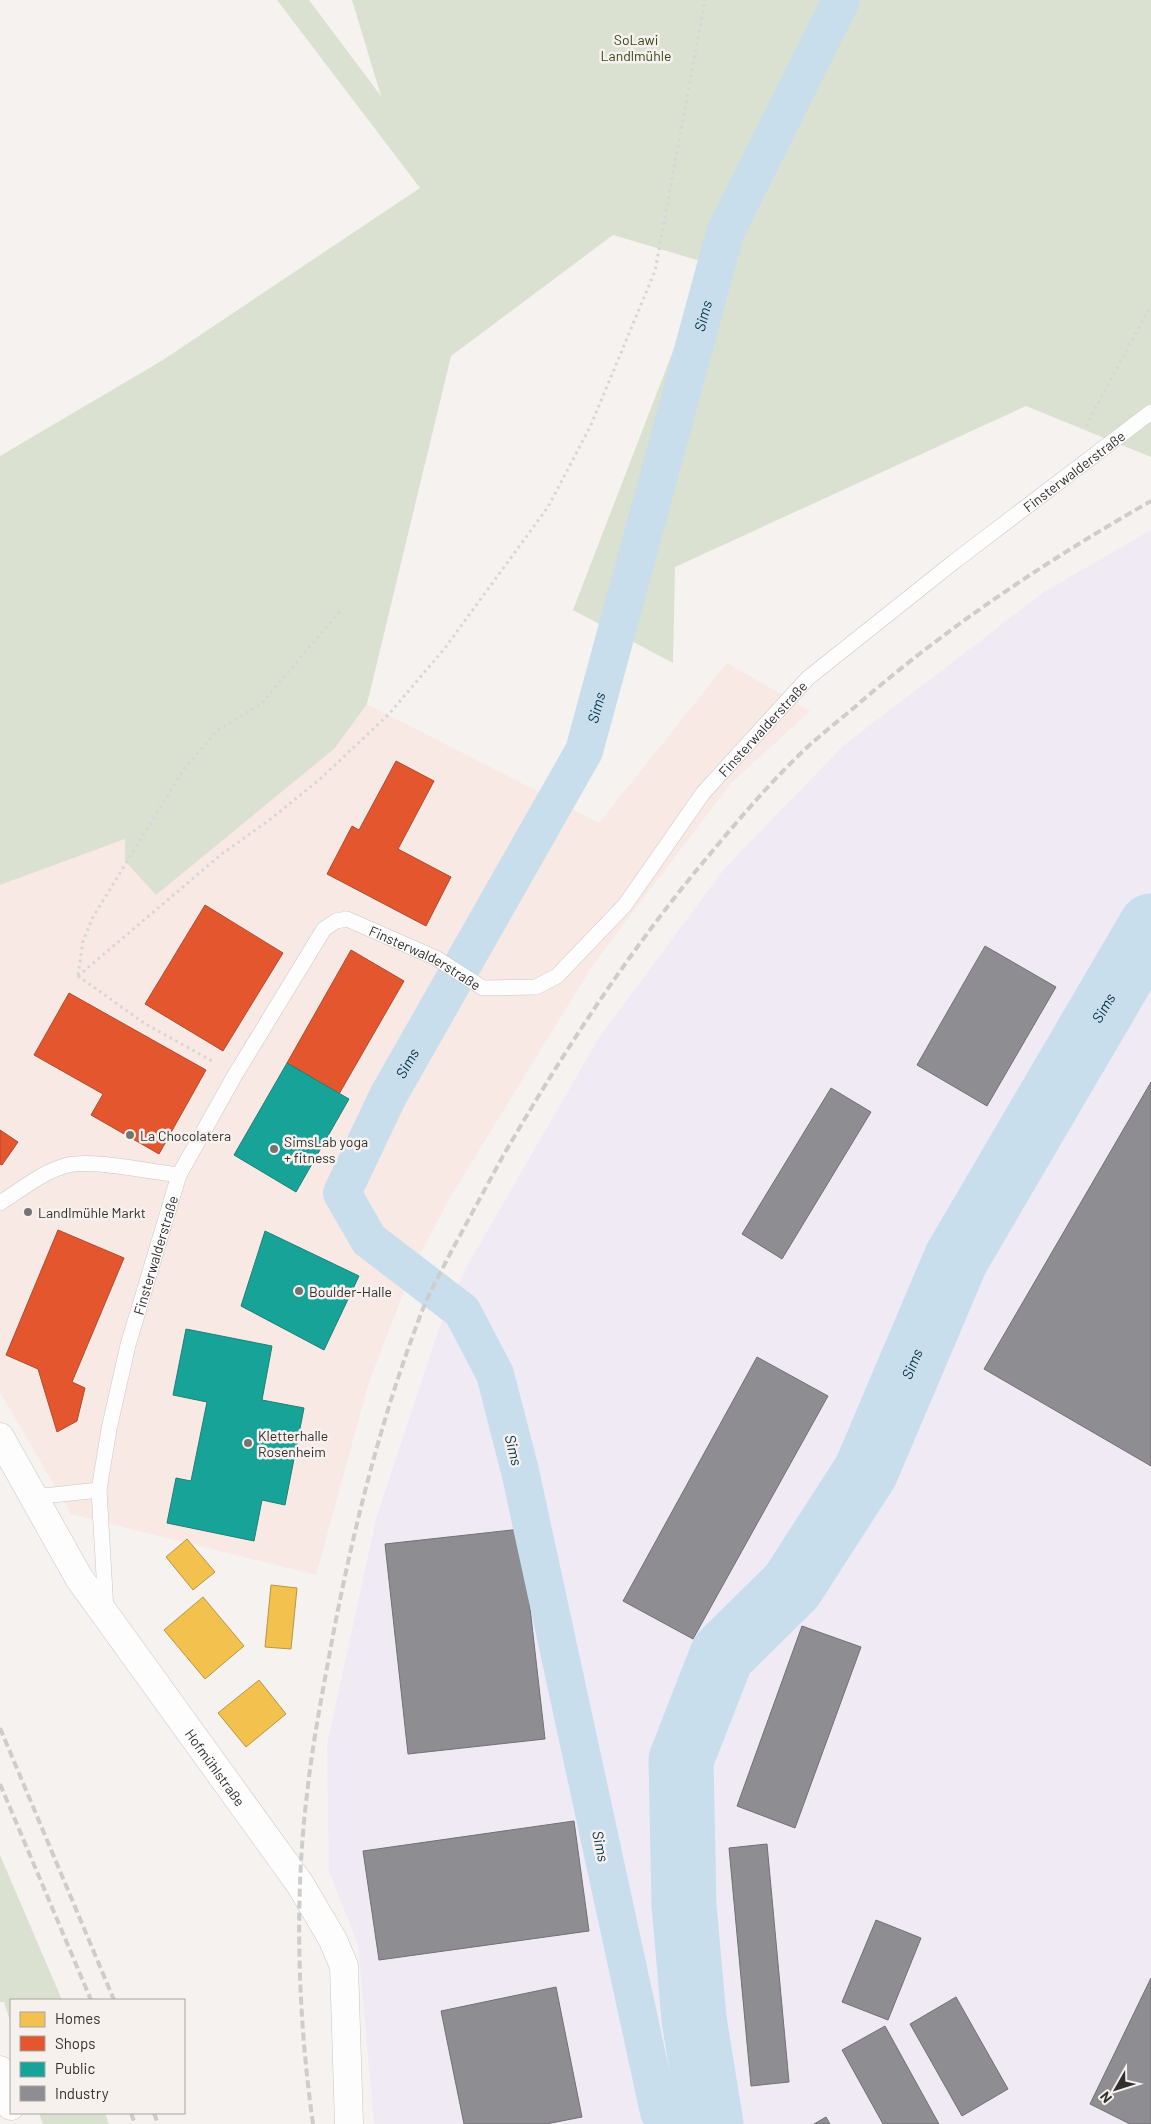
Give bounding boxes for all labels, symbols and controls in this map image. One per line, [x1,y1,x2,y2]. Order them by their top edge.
park label: SoLawi Landlmühle [601,31,671,64]
water label: Sims [690,298,715,333]
street label: Finsterwalderstraße [1019,427,1128,515]
street label: Finsterwalderstraße [714,677,810,780]
water label: Sims [583,690,609,725]
street label: Finsterwalderstraße [367,921,484,993]
water label: Sims [1087,990,1119,1026]
water label: Sims [391,1045,422,1081]
place label: La Chocolatera [140,1127,231,1144]
marker: La Chocolatera [124,1129,136,1141]
place label: SimsLab yoga + fitness [284,1133,368,1166]
marker: SimsLab yoga + fitness [268,1143,280,1155]
street label: Finsterwalderstraße [129,1193,181,1317]
place label: Landlmühle Markt [38,1204,146,1221]
marker: Landlmühle Markt [22,1206,34,1218]
place label: Boulder-Halle [309,1283,392,1300]
marker: Boulder-Halle [293,1285,305,1297]
water label: Sims [897,1346,926,1382]
place label: Kletterhalle Rosenheim [258,1427,328,1460]
water label: Sims [501,1433,527,1467]
marker: Kletterhalle Rosenheim [242,1437,254,1449]
street label: Hofmühlstraße [182,1725,249,1809]
water label: Sims [589,1829,613,1863]
legend [10,1999,185,2114]
text: Homes [55,2009,100,2027]
text: Shops [55,2034,95,2052]
text: Public [55,2059,95,2077]
north arrow [1091,2064,1141,2114]
text: Industry [55,2084,109,2102]
text: N [1096,2089,1115,2106]

